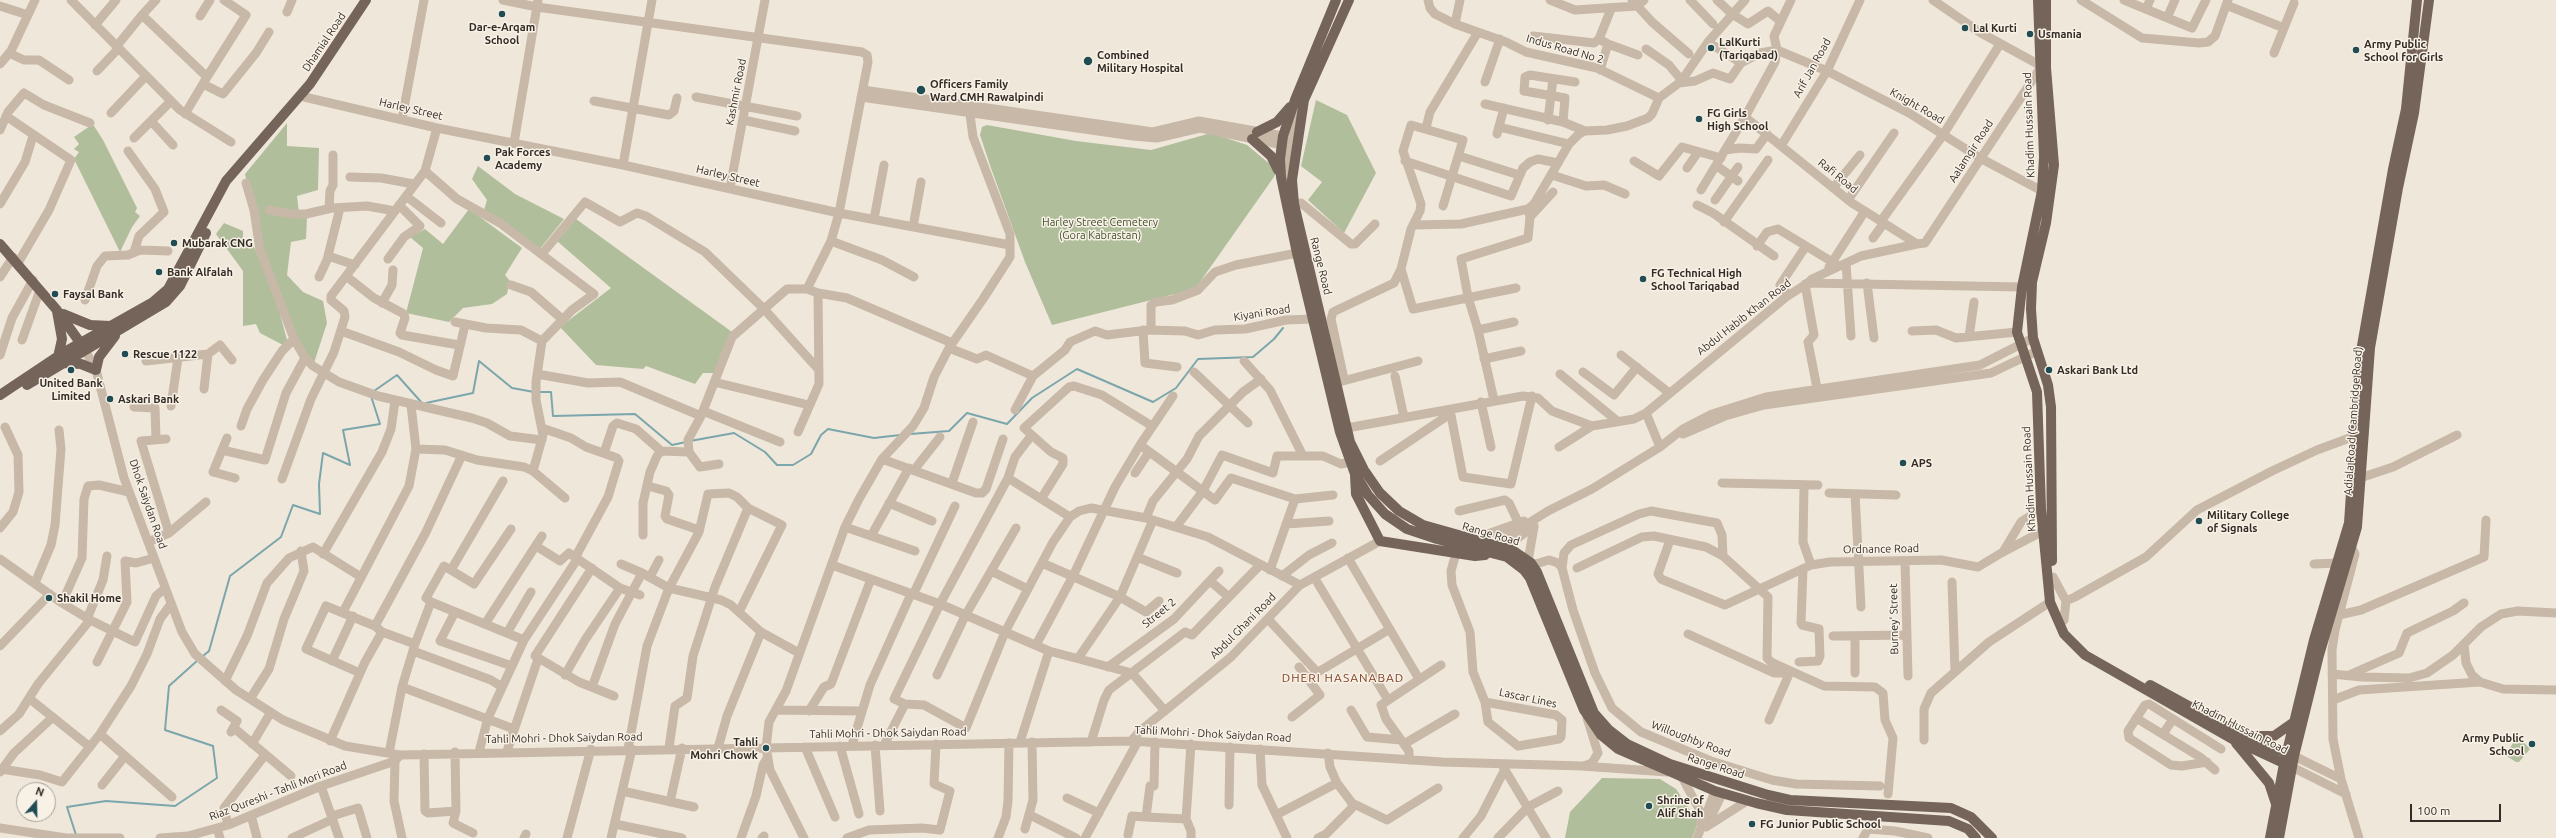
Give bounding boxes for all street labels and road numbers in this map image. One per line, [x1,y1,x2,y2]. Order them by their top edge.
street label: Dhamial Road [299,10,349,74]
street label: Indus Road No 2 [1525,32,1605,66]
street label: Arif Jan Road [1790,36,1834,100]
street label: Kashmir Road [723,58,749,126]
street label: Khadim Hussain Road [2021,72,2037,178]
street label: Knight Road [1888,85,1946,127]
street label: Harley Street [378,95,444,123]
street label: Aalamgir Road [1946,117,1996,185]
street label: Rafi Road [1815,156,1861,196]
street label: Harley Street [695,162,761,190]
street label: Range Road [1307,236,1335,296]
street label: Abdul Habib Khan Road [1694,276,1794,358]
street label: Kiyani Road [1233,302,1291,324]
street label: Adiala Road (Cambridge Road) [2341,346,2365,496]
street label: Khadim Hussain Road [2020,426,2038,532]
street label: Dhok Saiydan Road [126,457,170,551]
street label: Range Road [1461,520,1521,548]
street label: Ordnance Road [1843,542,1919,556]
street label: Burney' Street [1887,583,1901,655]
street label: Abdul Ghani Road [1207,590,1279,662]
street label: Street 2 [1140,595,1178,631]
street label: Lascar Lines [1498,685,1558,711]
street label: Khadim Hussain Road [2190,697,2290,757]
street label: Willoughby Road [1650,718,1732,760]
street label: Tahli Mohri - Dhok Saiydan Road [1134,723,1292,745]
street label: Tahli Mohri - Dhok Saiydan Road [809,725,967,741]
street label: Tahli Mohri - Dhok Saiydan Road [485,730,643,746]
street label: Range Road [1686,751,1746,781]
street label: Riaz Qureshi - Tahli Mori Road [207,759,349,823]

